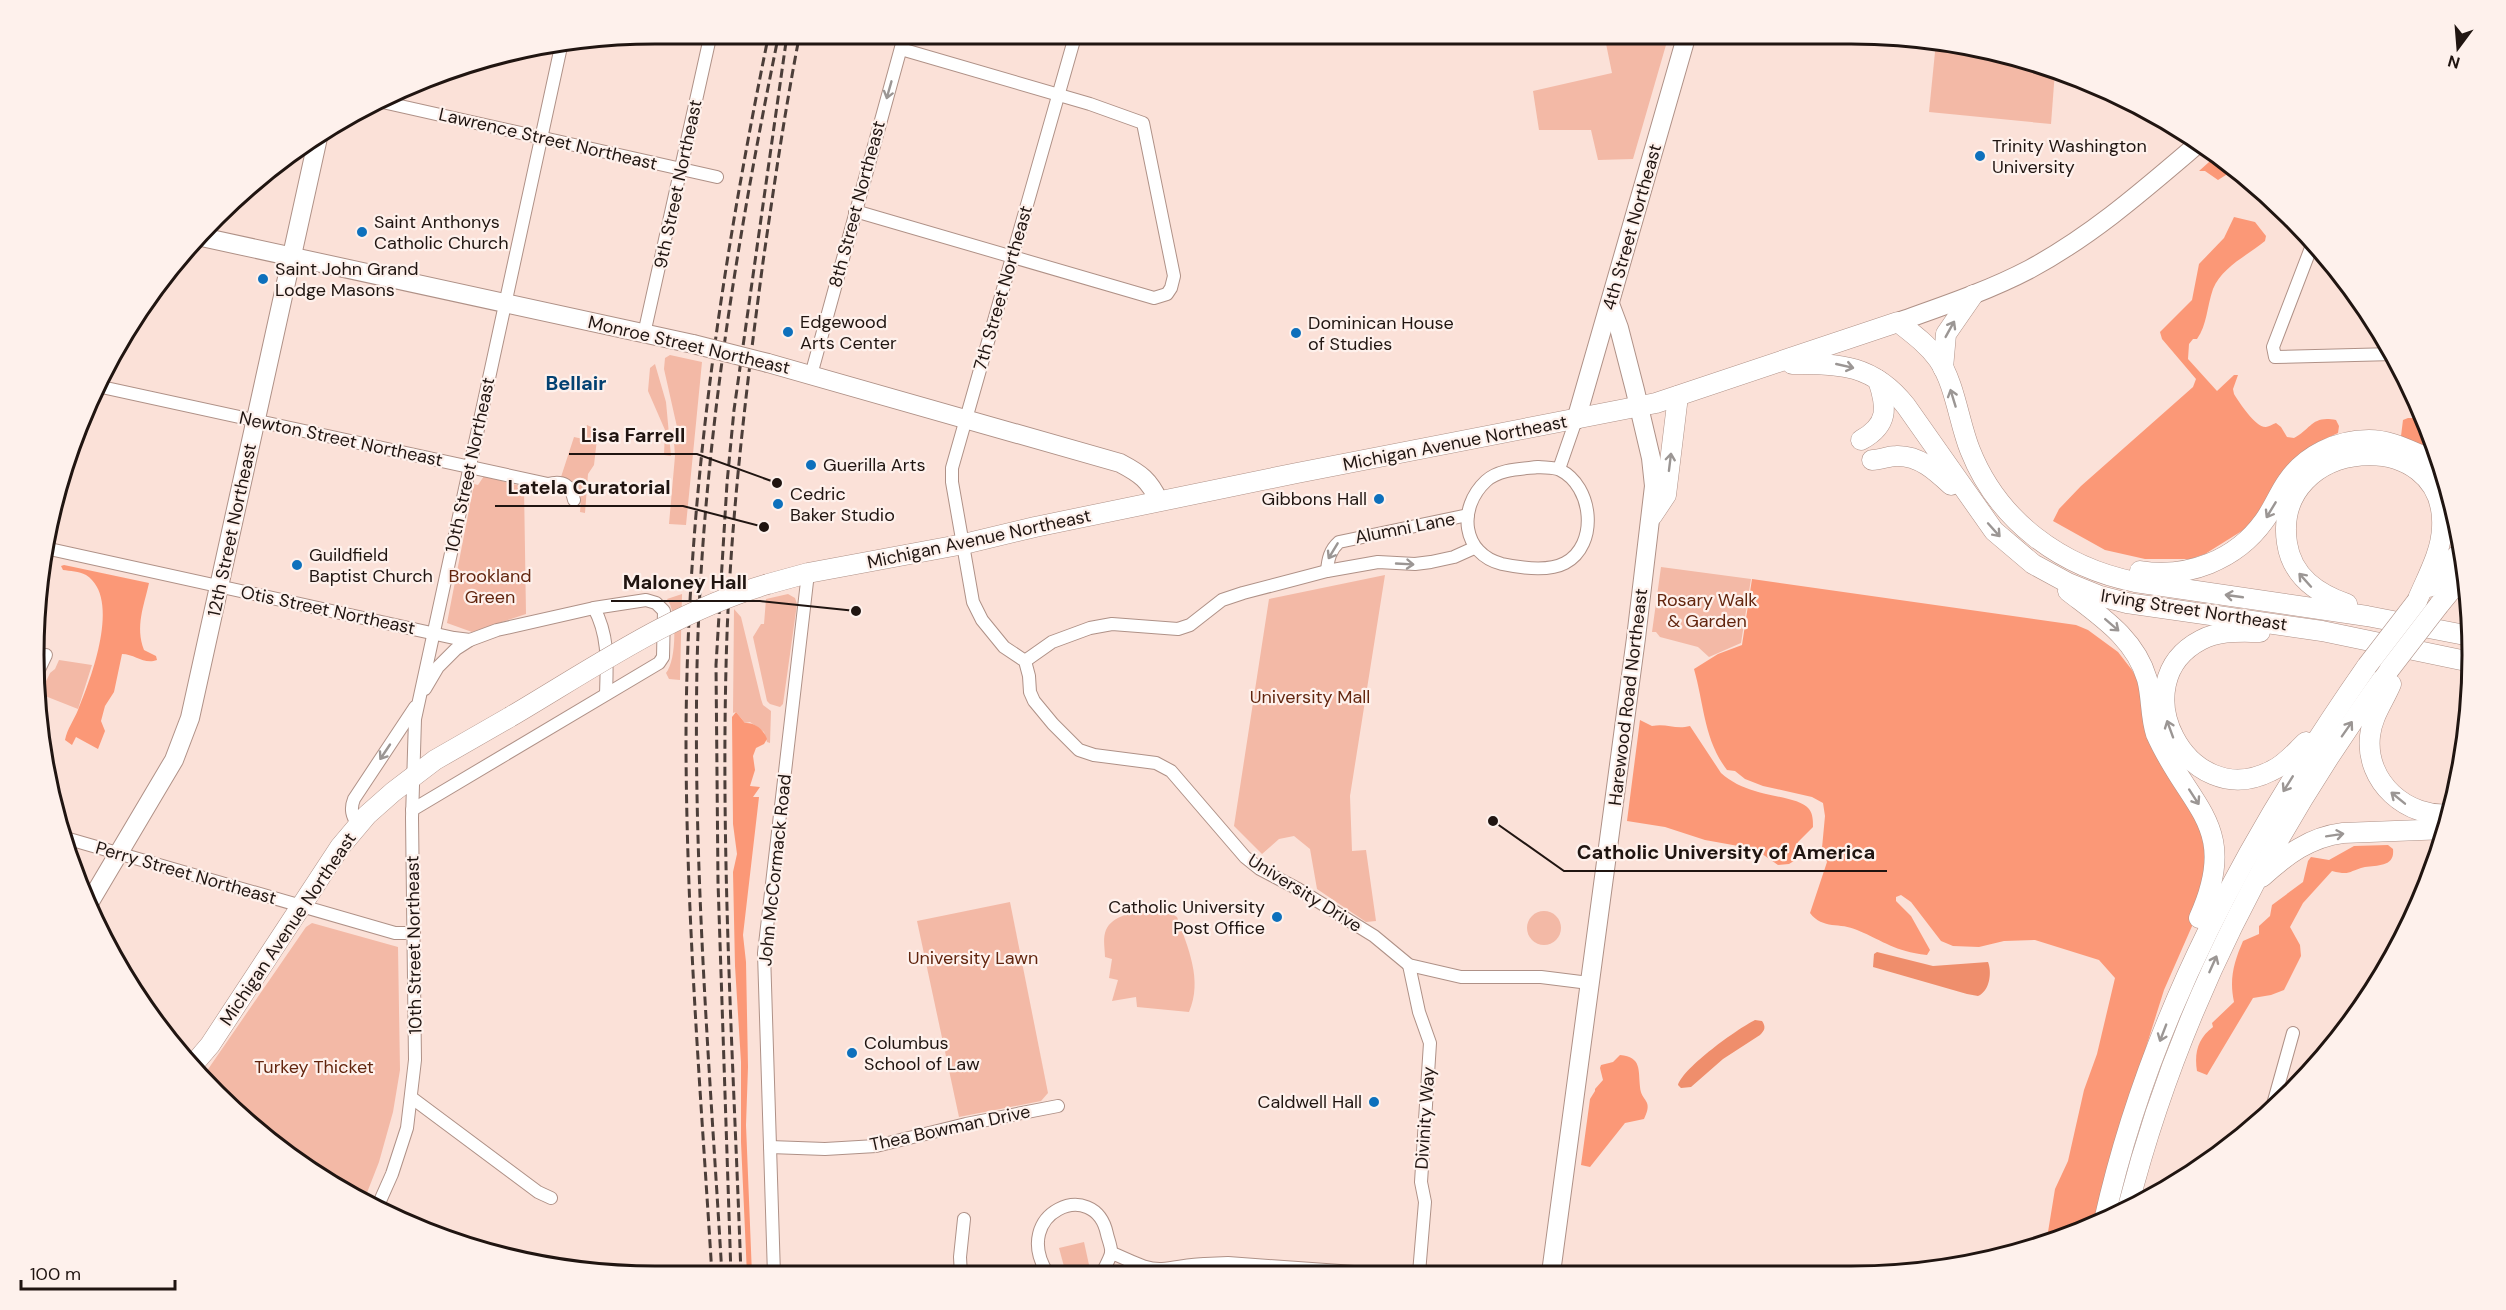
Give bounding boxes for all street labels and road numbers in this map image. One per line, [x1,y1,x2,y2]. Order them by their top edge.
street label: 9th Street Northeast [648,97,708,271]
street label: Lawrence Street Northeast [436,102,660,176]
street label: 8th Street Northeast [823,118,891,290]
street label: 4th Street Northeast [1597,141,1667,313]
street label: 7th Street Northeast [968,203,1038,373]
street label: Monroe Street Northeast [586,310,792,380]
street label: 10th Street Northeast [440,375,500,555]
street label: Newton Street Northeast [237,406,445,472]
street label: Michigan Avenue Northeast [1341,409,1569,477]
street label: 12th Street Northeast [202,441,262,619]
street label: Michigan Avenue Northeast [865,504,1093,574]
street label: Alumni Lane [1353,507,1457,549]
street label: Otis Street Northeast [239,580,417,640]
street label: Irving Street Northeast [2099,583,2289,637]
street label: Harewood Road Northeast [1603,587,1653,807]
street label: John McCormack Road [753,773,797,967]
street label: Michigan Avenue Northeast [214,828,362,1030]
street label: Perry Street Northeast [93,836,279,910]
street label: University Drive [1243,848,1367,938]
street label: 10th Street Northeast [400,855,428,1035]
street label: Divinity Way [1409,1066,1441,1170]
street label: Thea Bowman Drive [867,1099,1033,1157]

